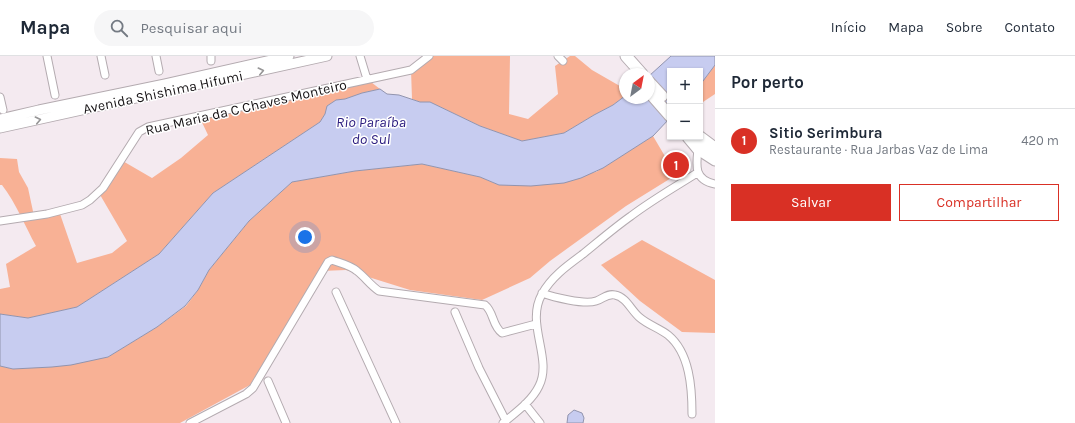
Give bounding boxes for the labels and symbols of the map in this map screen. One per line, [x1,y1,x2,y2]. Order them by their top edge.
street label: Avenida Shishima Hifumi [82,67,245,118]
one-way arrow [258,67,264,75]
north arrow [619,68,655,104]
street label: Rua Maria da C Chaves Monteiro [144,76,348,139]
water label: Rio Paraíba do Sul [336,113,406,148]
one-way arrow [35,116,41,124]
pin: 1 [663,150,689,180]
your location [295,227,315,247]

